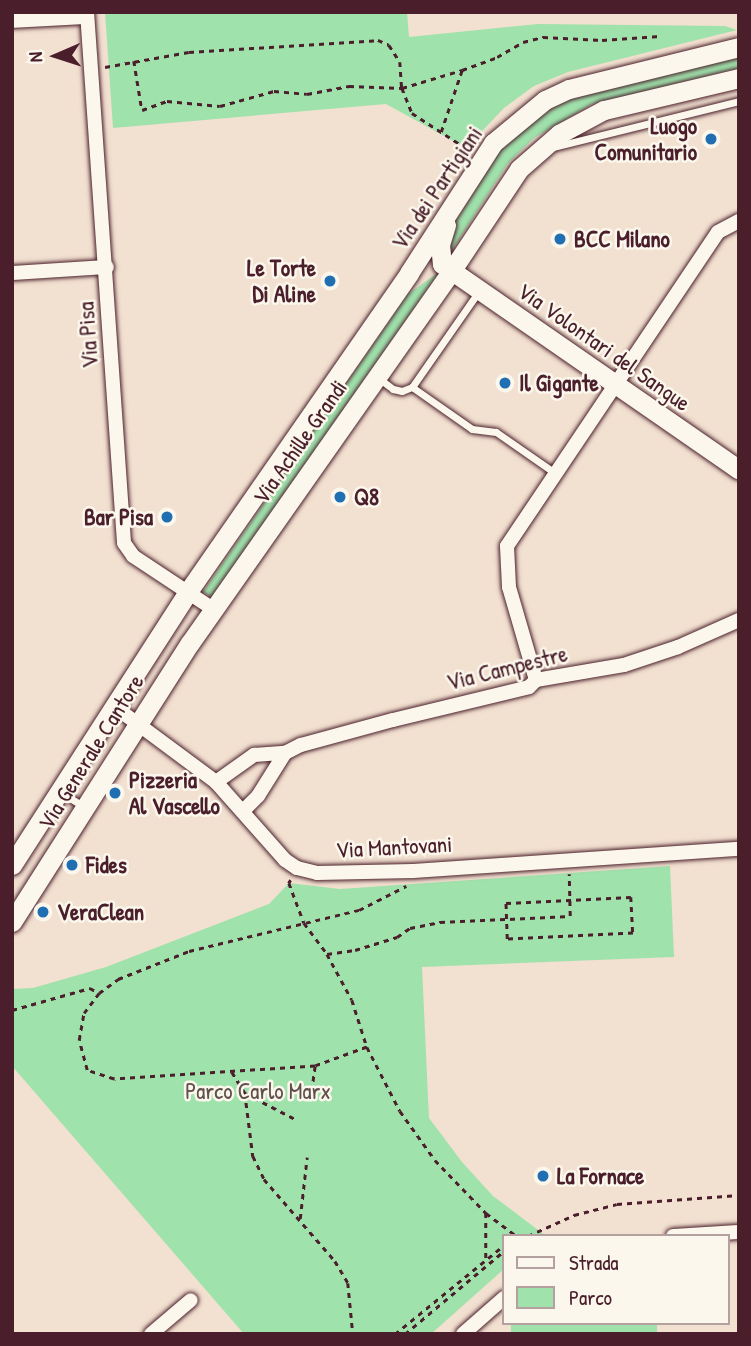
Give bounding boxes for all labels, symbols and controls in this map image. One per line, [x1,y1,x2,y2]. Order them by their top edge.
north arrow [21,21,91,91]
text: N [22,51,48,63]
place label: Luogo Comunitario [595,112,697,166]
street label: Via dei Partigiani [386,121,488,255]
marker: Luogo Comunitario [703,131,719,147]
place label: BCC Milano [574,225,670,253]
marker: BCC Milano [552,231,568,247]
place label: Le Torte Di Aline [247,254,316,308]
marker: Le Torte Di Aline [322,273,338,289]
street label: Via Volontari del Sangue [512,277,696,417]
street label: Via Pisa [72,301,104,369]
place label: Il Gigante [519,369,599,397]
street label: Via Achille Grandi [247,375,353,509]
marker: Il Gigante [497,375,513,391]
place label: Q8 [354,483,379,511]
marker: Q8 [332,489,348,505]
place label: Bar Pisa [84,503,153,531]
marker: Bar Pisa [159,509,175,525]
street label: Via Campestre [444,640,570,696]
street label: Via Generale Cantore [32,669,150,835]
place label: Pizzeria Al Vascello [129,766,220,820]
marker: Pizzeria Al Vascello [107,785,123,801]
street label: Via Mantovani [335,830,453,864]
place label: Fides [86,851,127,879]
marker: Fides [64,857,80,873]
place label: VeraClean [57,898,144,926]
marker: VeraClean [35,904,51,920]
park label: Parco Carlo Marx [185,1077,331,1105]
place label: La Fornace [557,1162,644,1190]
marker: La Fornace [535,1168,551,1184]
legend [503,1234,730,1325]
text: Strada [569,1248,619,1277]
text: Parco [569,1283,612,1312]

